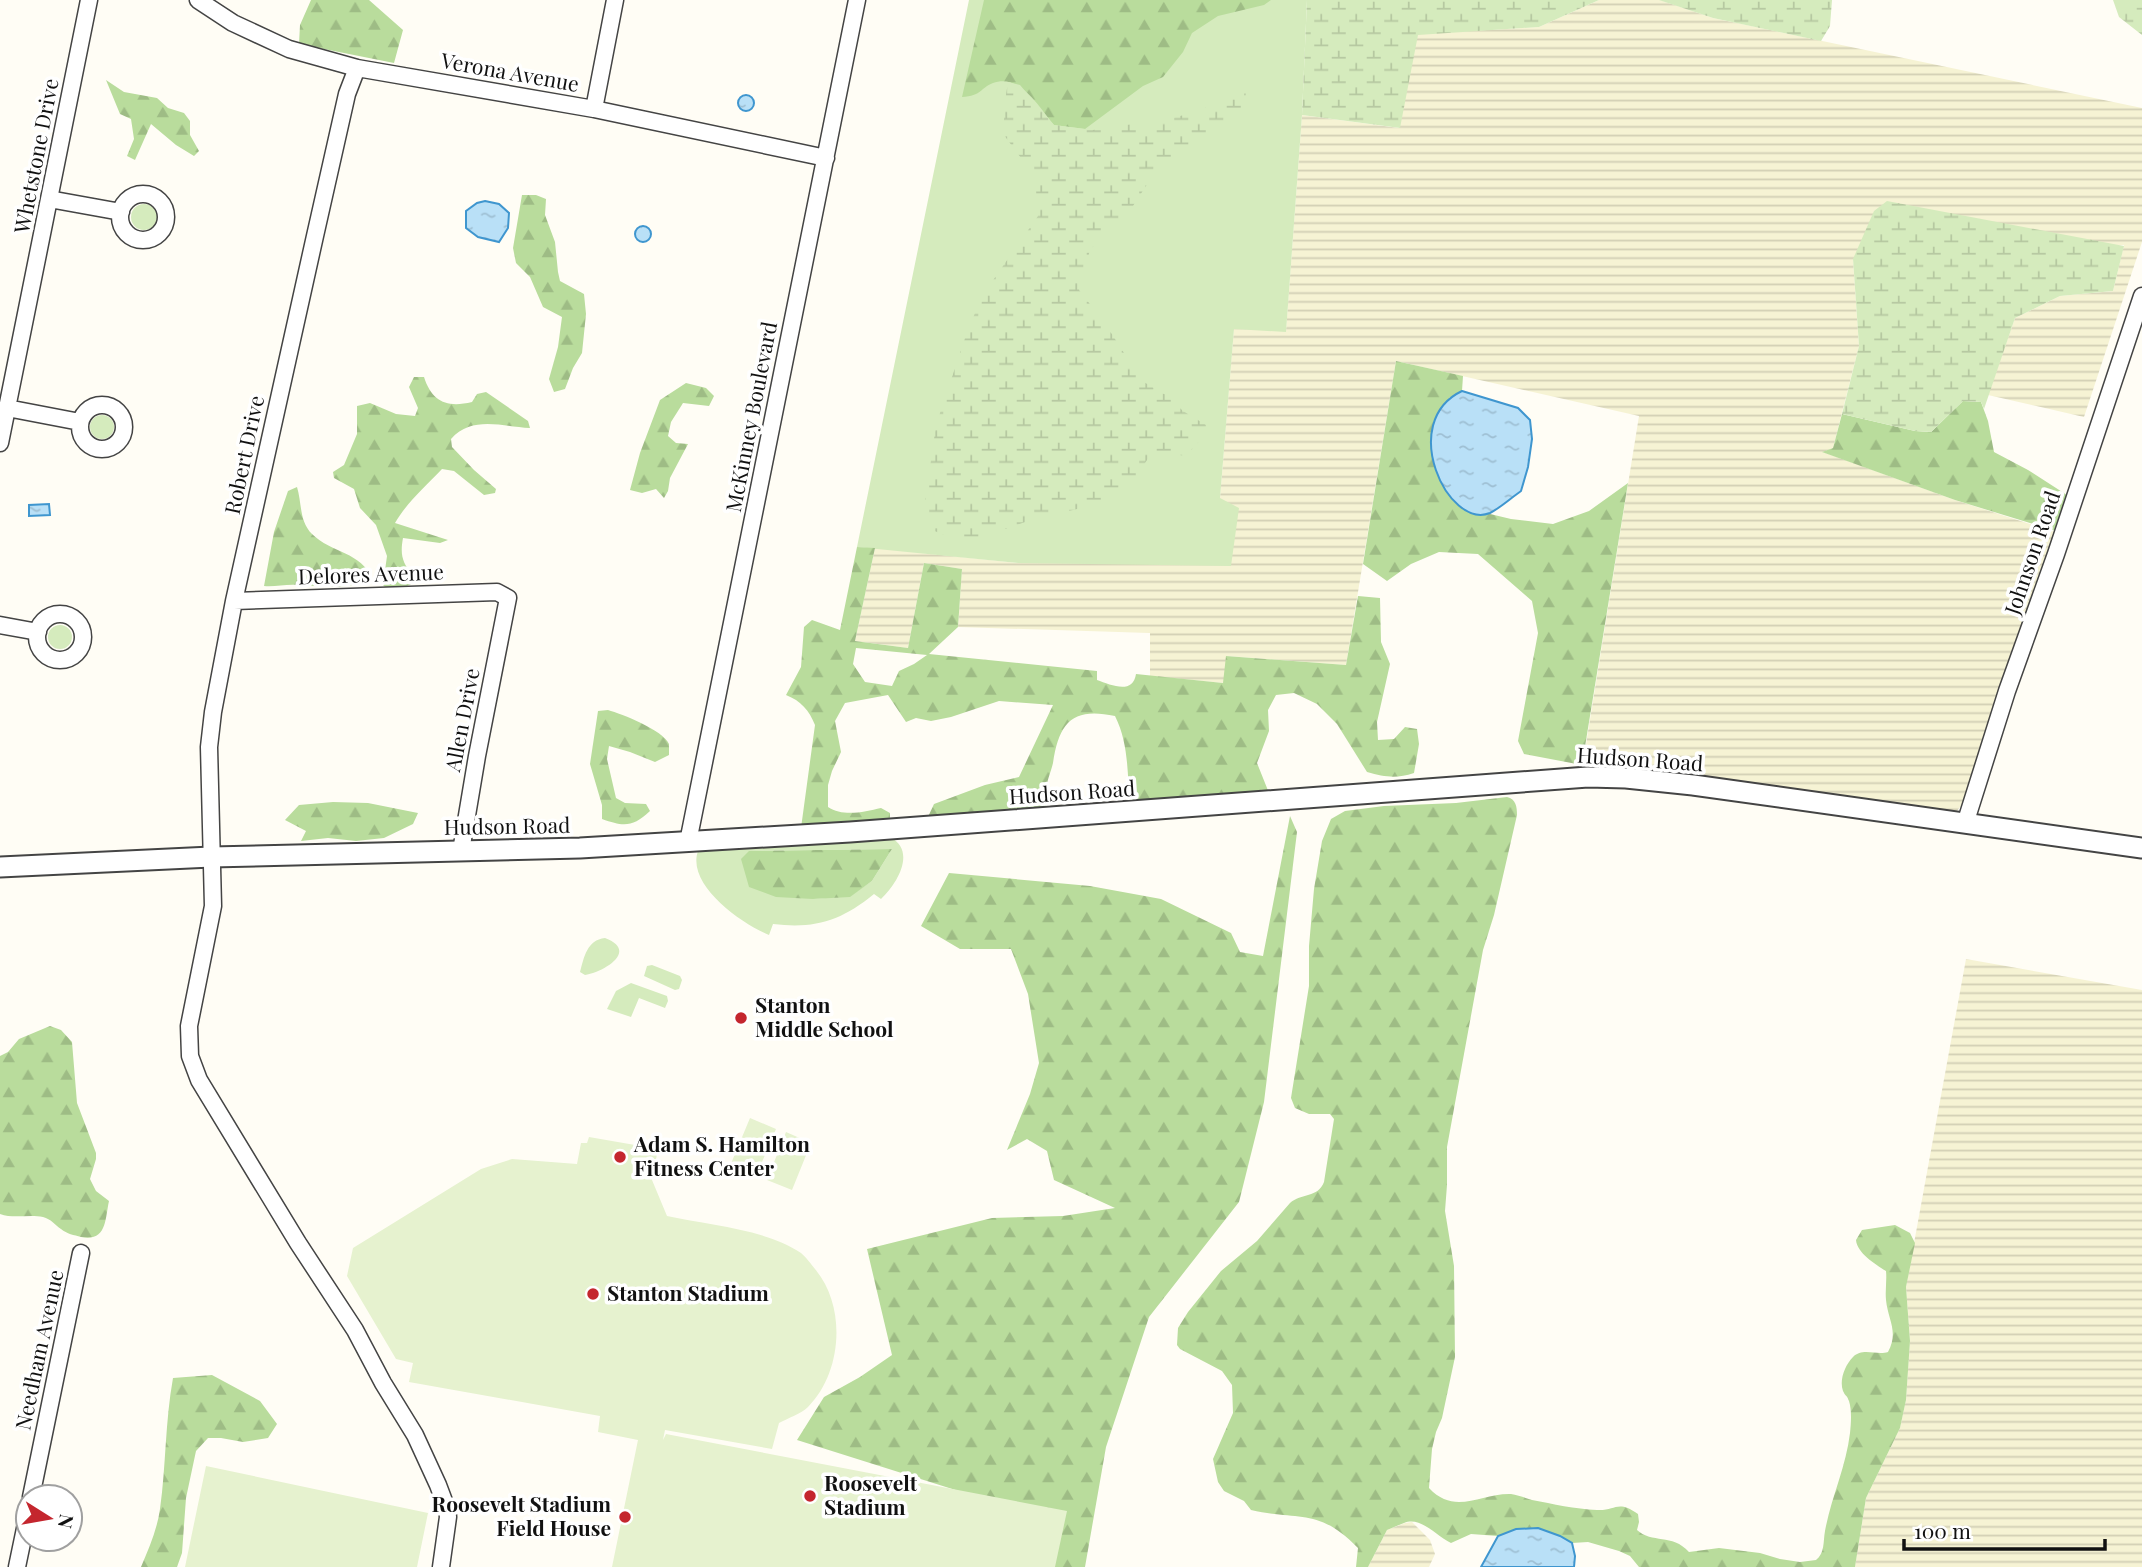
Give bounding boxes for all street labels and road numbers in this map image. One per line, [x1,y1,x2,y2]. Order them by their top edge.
street label: Verona Avenue [438,45,582,97]
street label: Whetstone Drive [6,76,64,237]
street label: McKinney Boulevard [718,319,782,514]
street label: Robert Drive [217,393,269,516]
street label: Johnson Road [1997,487,2065,619]
street label: Delores Avenue [298,556,444,590]
street label: Allen Drive [437,666,485,775]
street label: Hudson Road [1576,740,1704,776]
street label: Hudson Road [1008,773,1136,809]
street label: Hudson Road [443,810,570,840]
street label: Needham Avenue [7,1267,69,1432]

